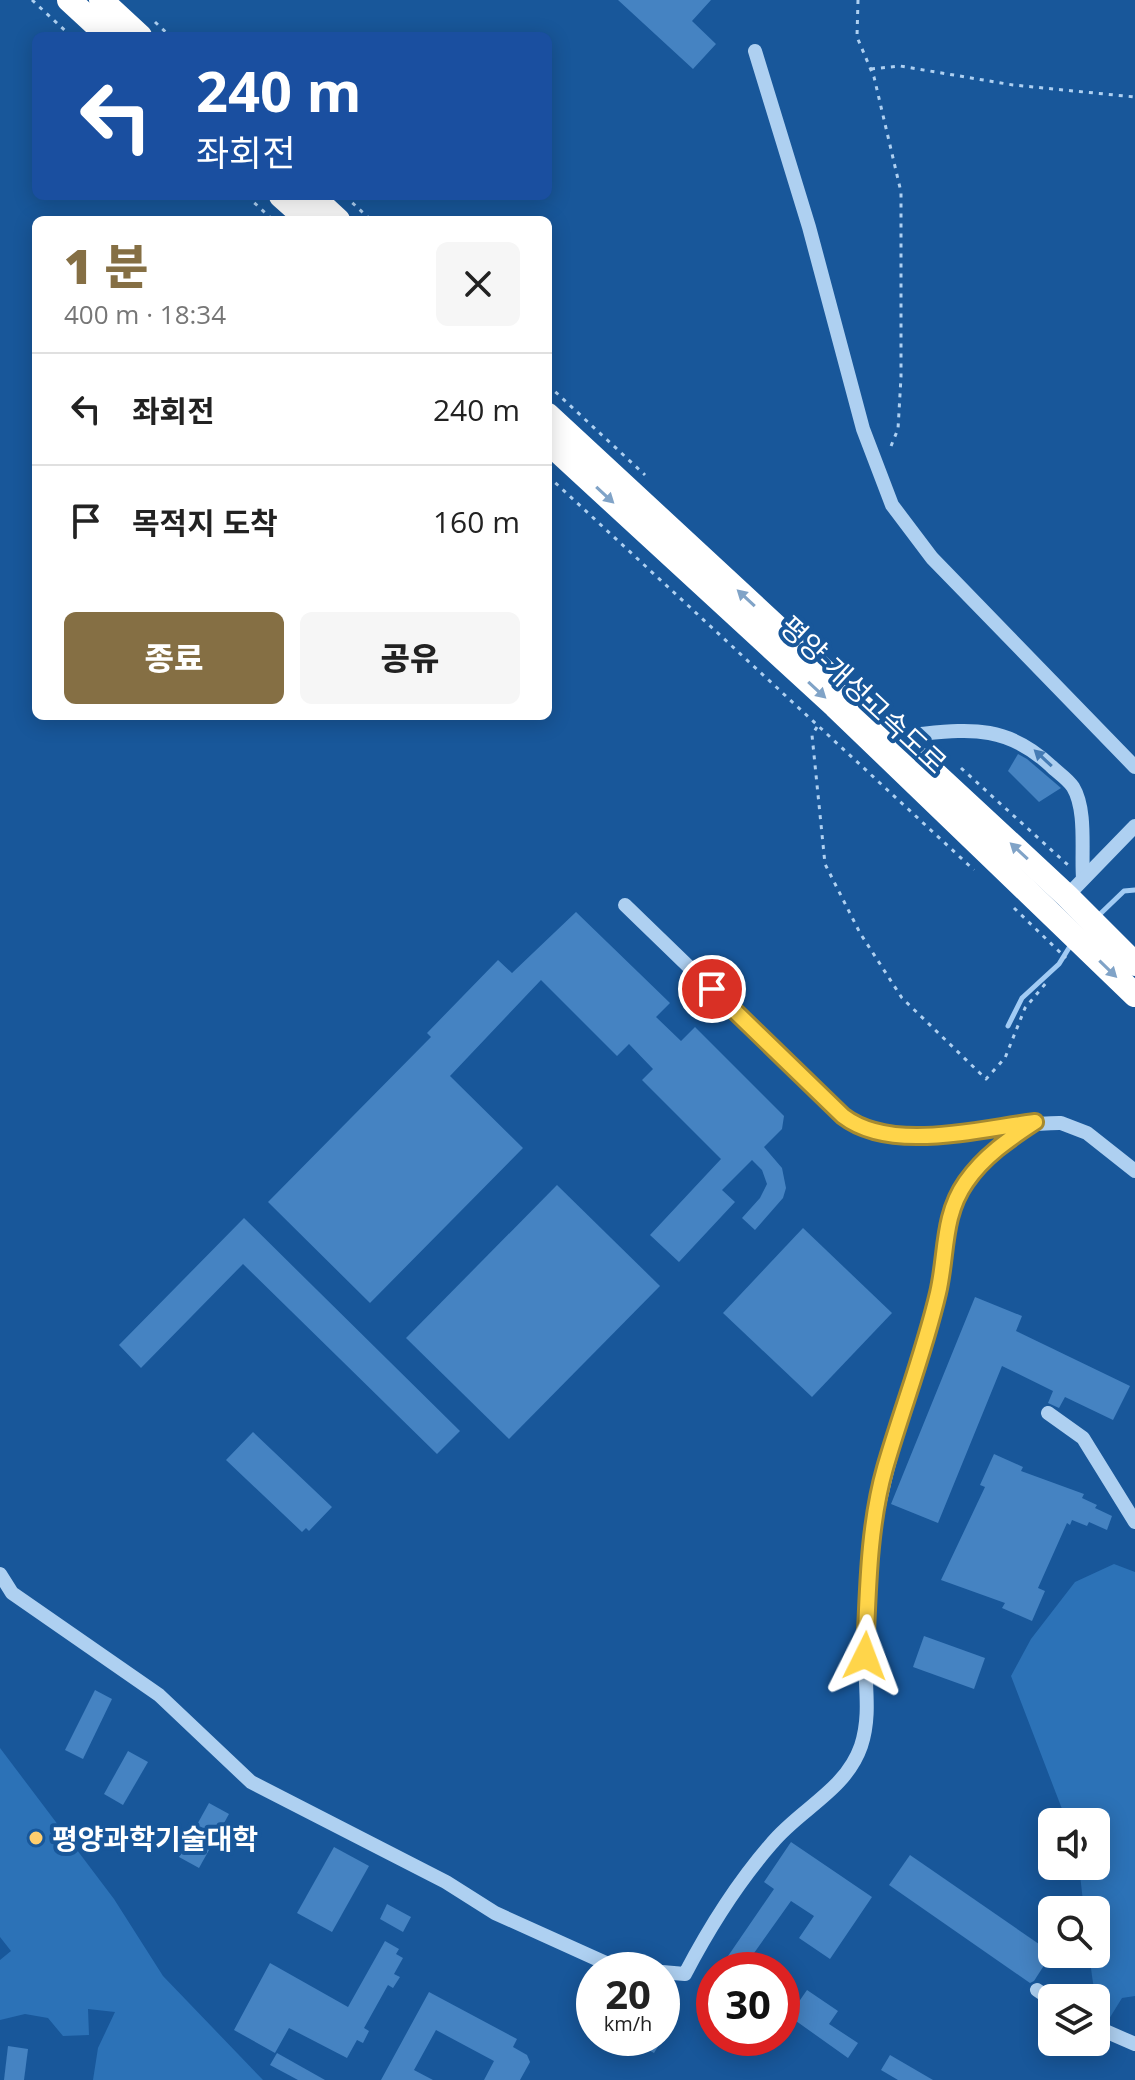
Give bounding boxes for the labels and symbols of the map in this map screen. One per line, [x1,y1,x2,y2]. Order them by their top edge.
one-way arrow [596,485,615,503]
one-way arrow [737,590,756,608]
street label: 평양-개성고속도로 [772,607,956,781]
one-way arrow [807,680,826,698]
one-way arrow [1034,750,1053,768]
one-way arrow [1010,843,1029,861]
pin [678,955,746,1023]
one-way arrow [1098,959,1117,977]
position arrow [823,1614,907,1698]
place label: 평양과학기술대학 [52,1819,258,1857]
marker: 평양과학기술대학 [27,1829,45,1847]
speed limit sign: 30 [696,1952,800,2056]

